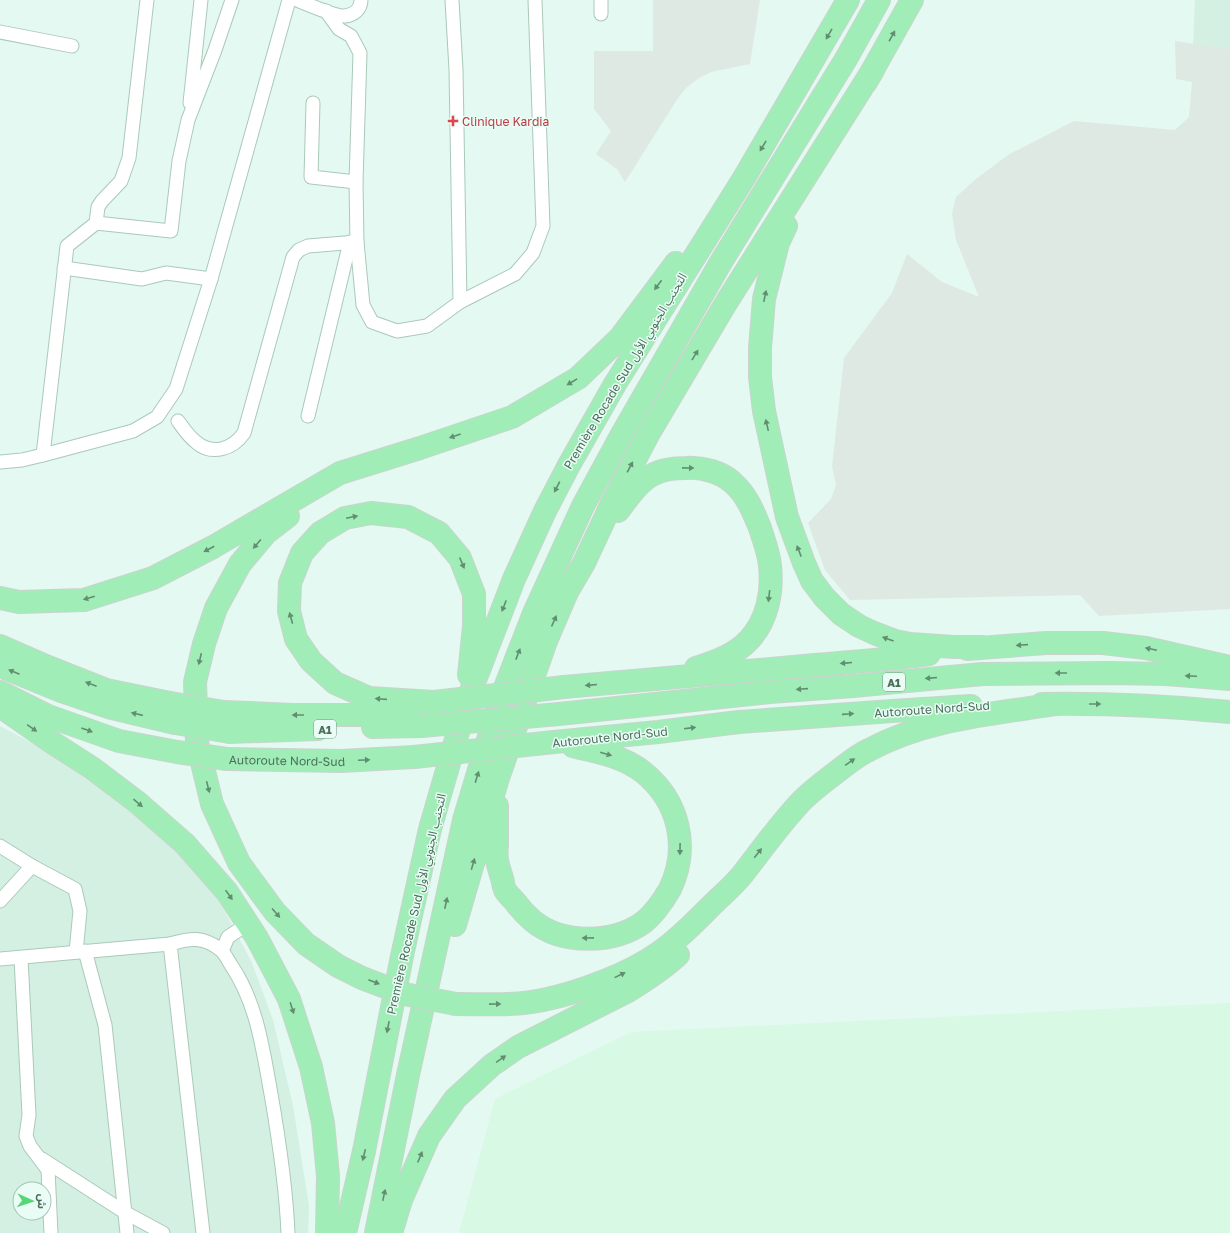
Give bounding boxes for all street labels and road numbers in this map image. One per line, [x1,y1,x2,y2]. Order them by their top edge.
street label: Première Rocade Sud التجنب الجنوبي الأول [560,270,692,473]
road number: A1 [883,673,905,691]
street label: Autoroute Nord-Sud [874,697,990,721]
road number: A1 [314,720,336,738]
street label: Autoroute Nord-Sud [552,723,668,751]
street label: Autoroute Nord-Sud [229,752,345,769]
street label: Première Rocade Sud التجنب الجنوبي الأول [383,792,451,1017]

